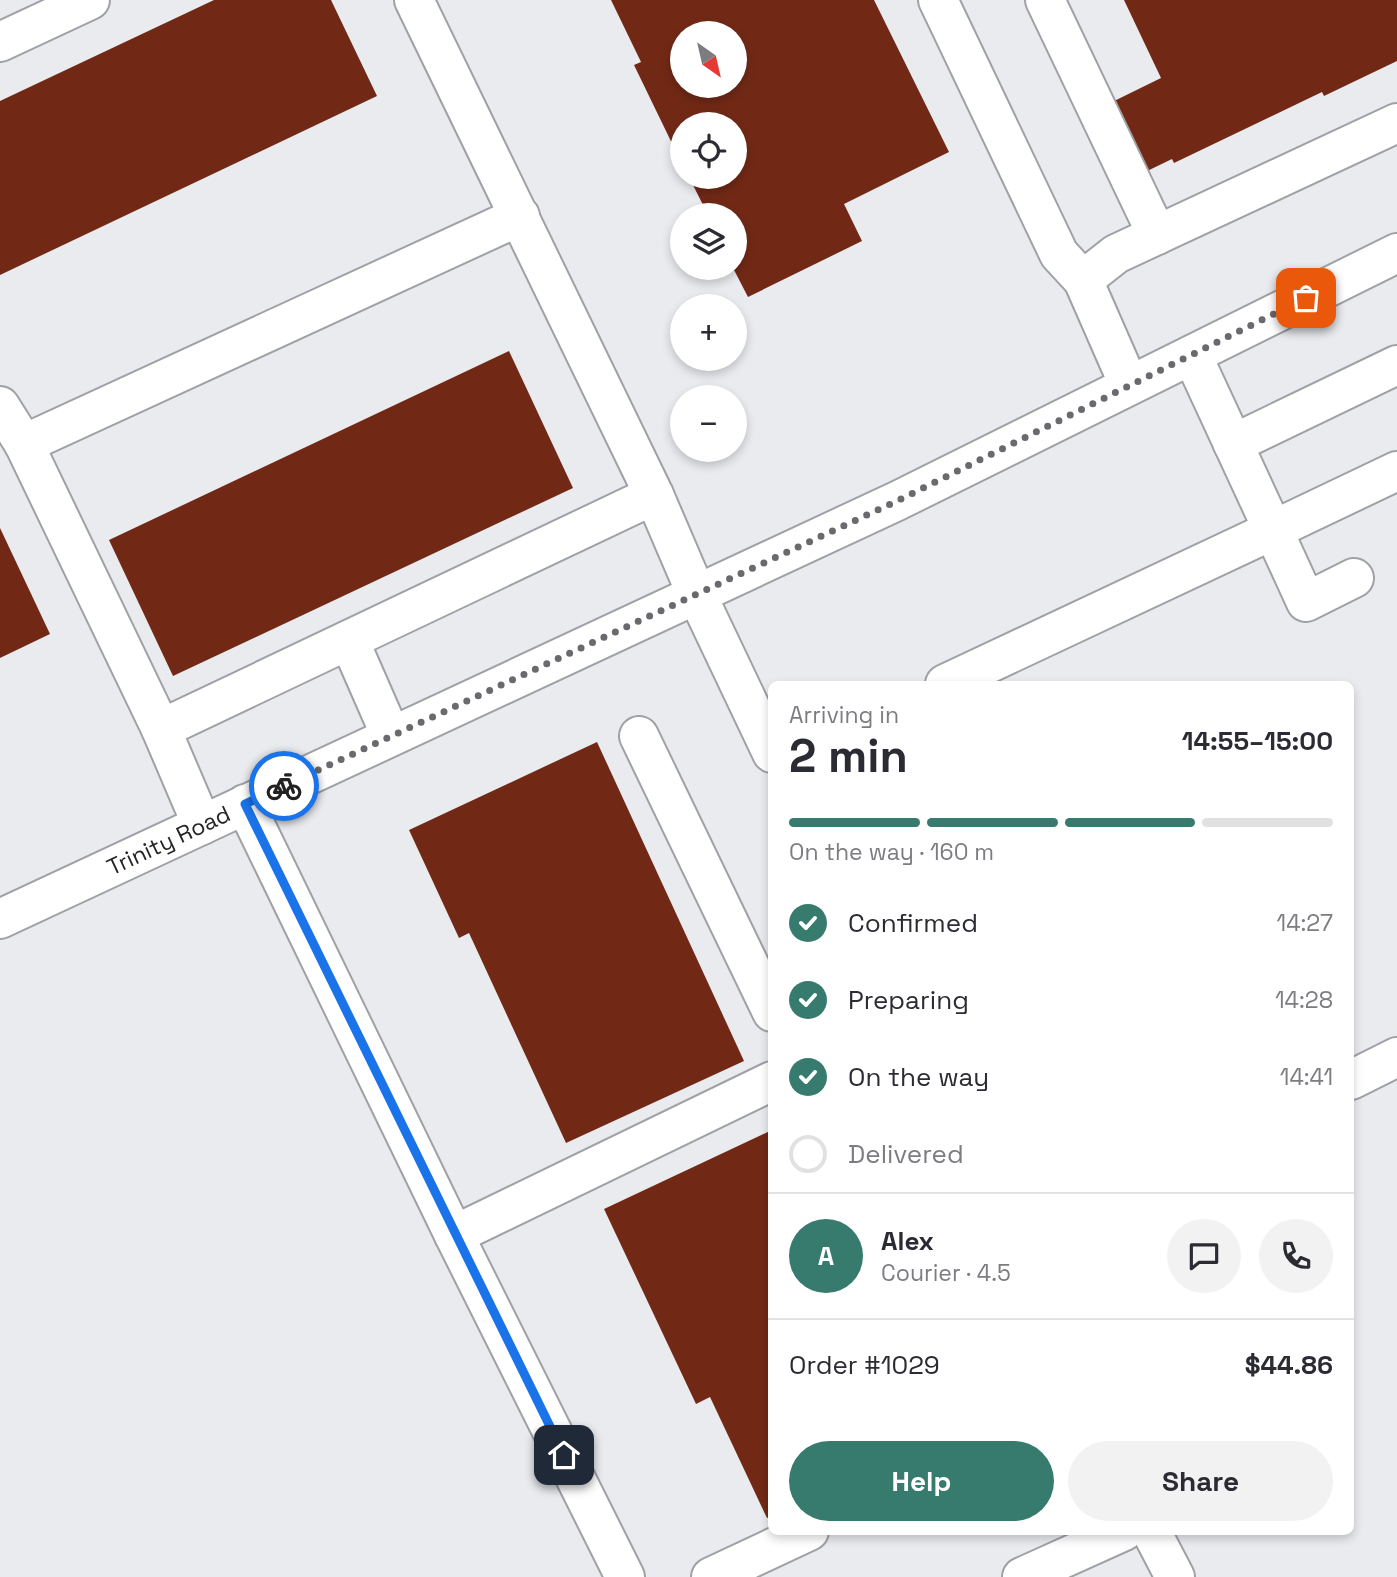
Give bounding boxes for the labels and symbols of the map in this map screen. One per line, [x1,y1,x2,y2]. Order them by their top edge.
north arrow [670,21,747,98]
pin [1276,268,1336,328]
courier [249,751,319,821]
street label: Trinity Road [102,799,235,882]
pin [534,1425,594,1485]

